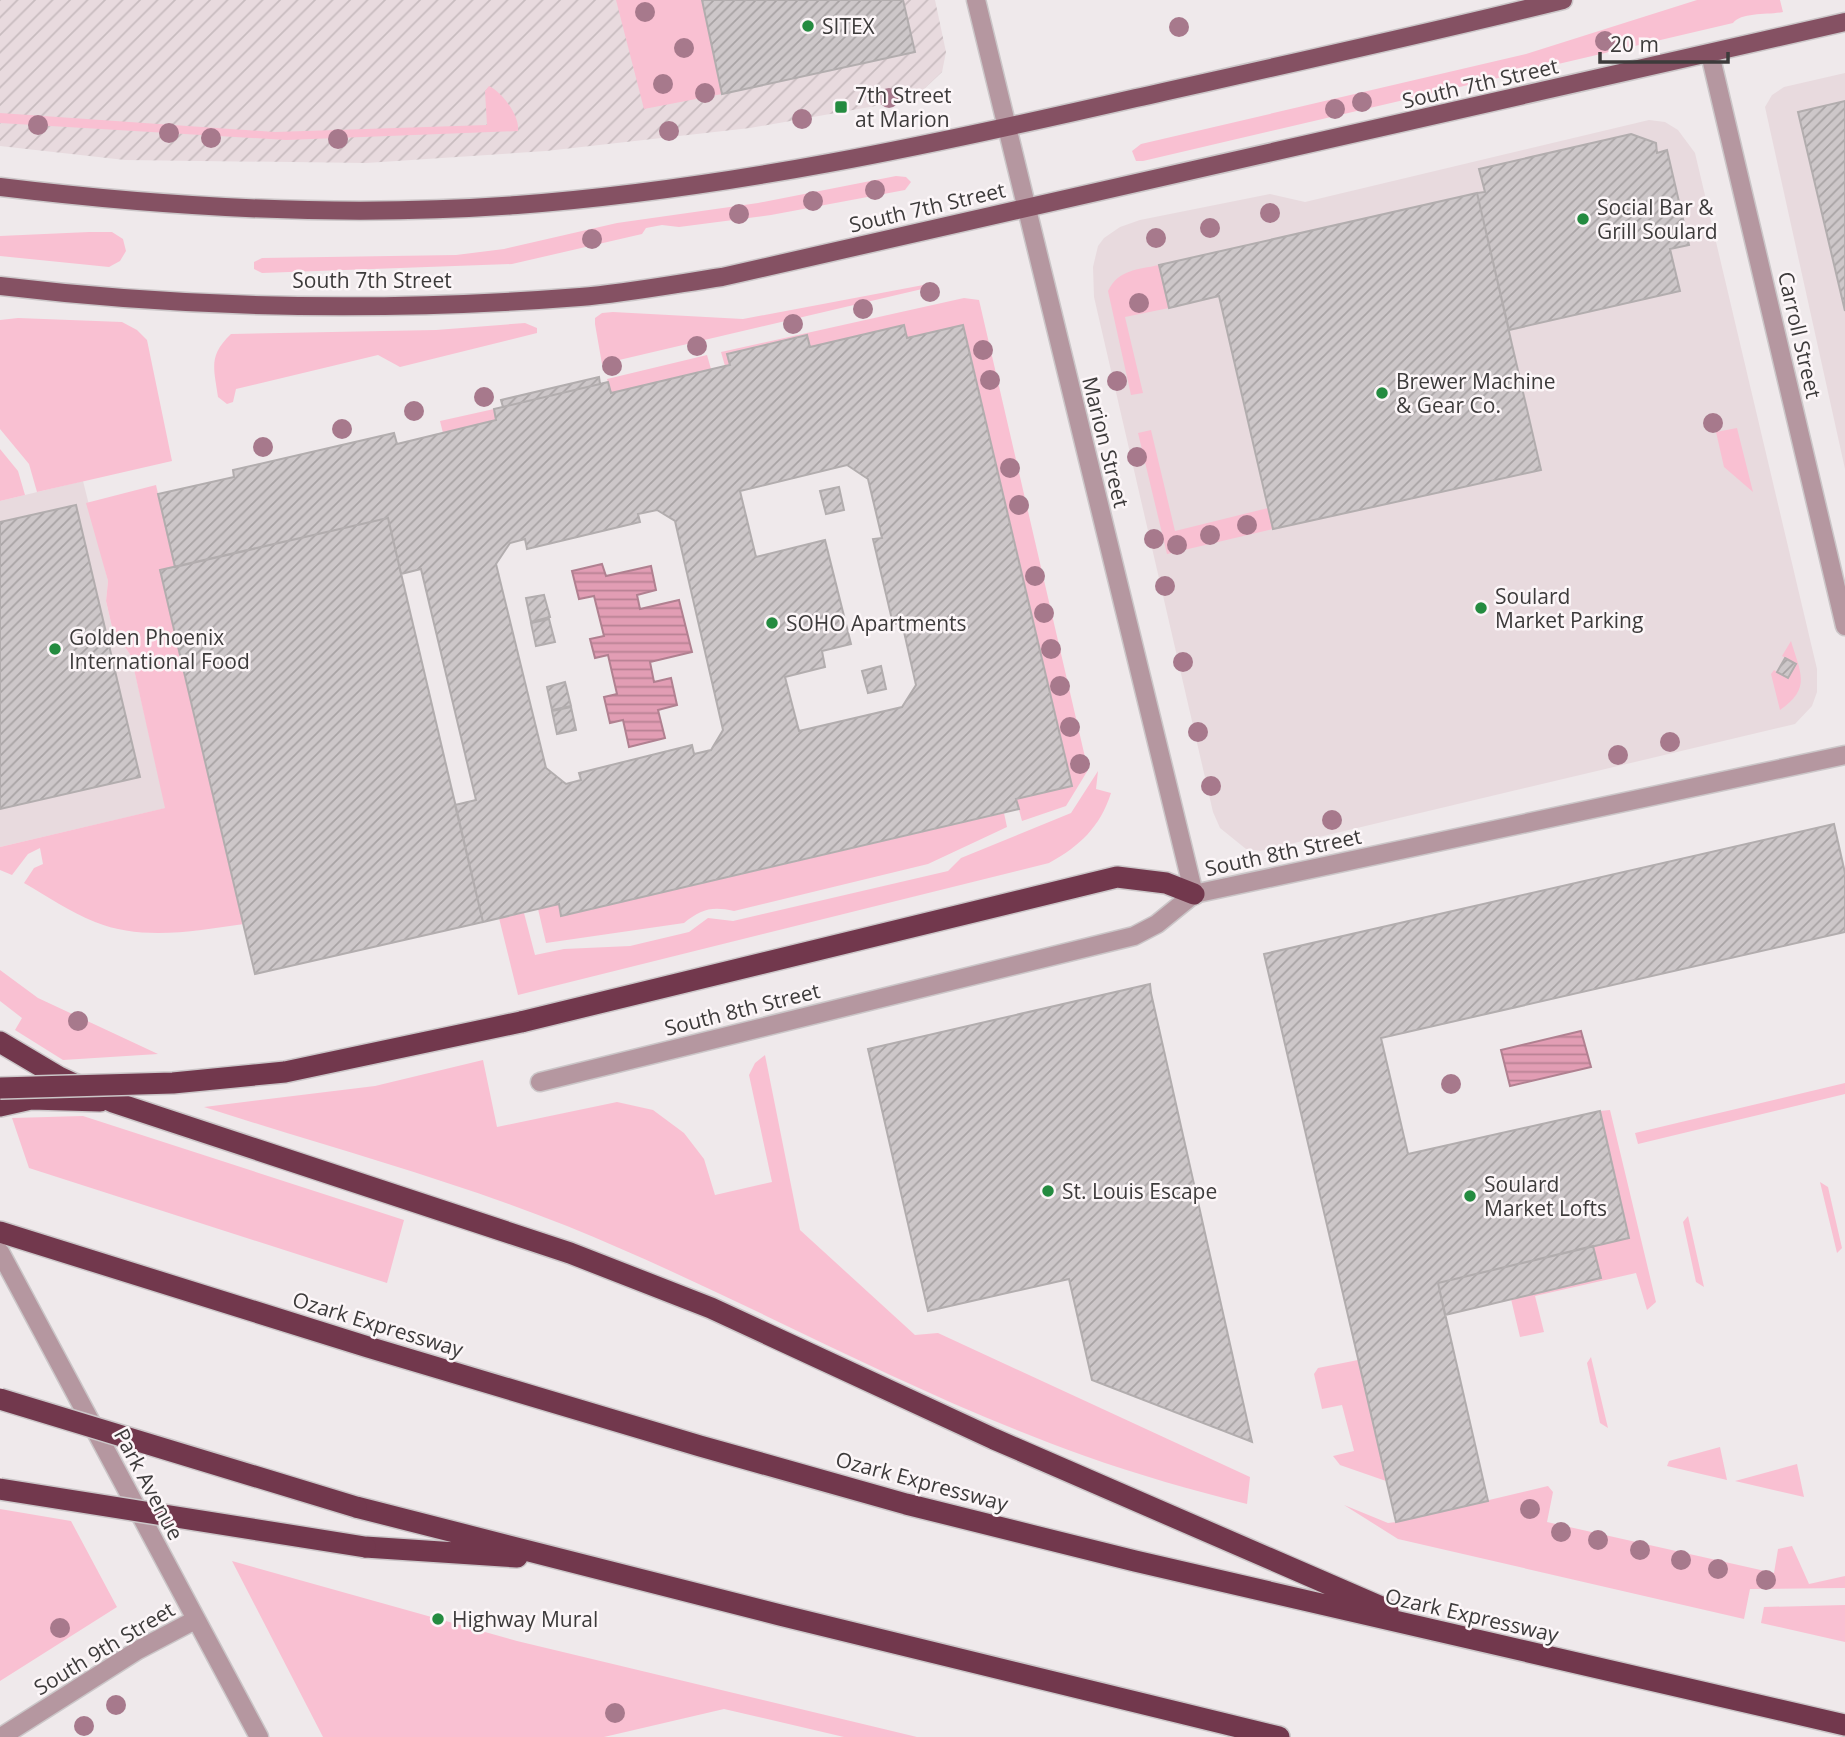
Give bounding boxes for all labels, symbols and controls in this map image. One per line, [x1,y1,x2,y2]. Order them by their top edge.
place label: SITEX [822,12,876,40]
marker: SITEX [800,18,816,34]
scale bar [1600,21,1728,65]
text: 20 m [1610,30,1659,58]
street label: South 7th Street [1399,51,1561,115]
place label: 7th Street at Marion [855,81,951,133]
marker: 7th Street at Marion [833,99,849,115]
street label: South 7th Street [846,175,1008,239]
place label: Social Bar & Grill Soulard [1597,193,1718,245]
marker: Social Bar & Grill Soulard [1575,211,1591,227]
street label: South 7th Street [292,266,452,294]
street label: Carroll Street [1772,269,1828,401]
place label: Brewer Machine & Gear Co. [1396,367,1556,419]
street label: Marion Street [1076,374,1136,510]
marker: Brewer Machine & Gear Co. [1374,385,1390,401]
place label: Soulard Market Parking [1495,582,1643,634]
marker: Soulard Market Parking [1473,600,1489,616]
place label: SOHO Apartments [786,609,967,637]
marker: SOHO Apartments [764,615,780,631]
place label: Golden Phoenix International Food [69,623,250,675]
marker: Golden Phoenix International Food [47,641,63,657]
street label: South 8th Street [1202,822,1364,882]
street label: South 8th Street [661,976,823,1042]
place label: Soulard Market Lofts [1484,1170,1607,1222]
place label: St. Louis Escape [1062,1177,1217,1205]
marker: St. Louis Escape [1040,1183,1056,1199]
marker: Soulard Market Lofts [1462,1188,1478,1204]
street label: Ozark Expressway [289,1285,467,1363]
street label: Park Avenue [108,1423,190,1545]
street label: Ozark Expressway [833,1445,1012,1518]
street label: Ozark Expressway [1382,1581,1562,1649]
street label: South 9th Street [29,1595,179,1701]
place label: Highway Mural [452,1605,598,1633]
marker: Highway Mural [430,1611,446,1627]

